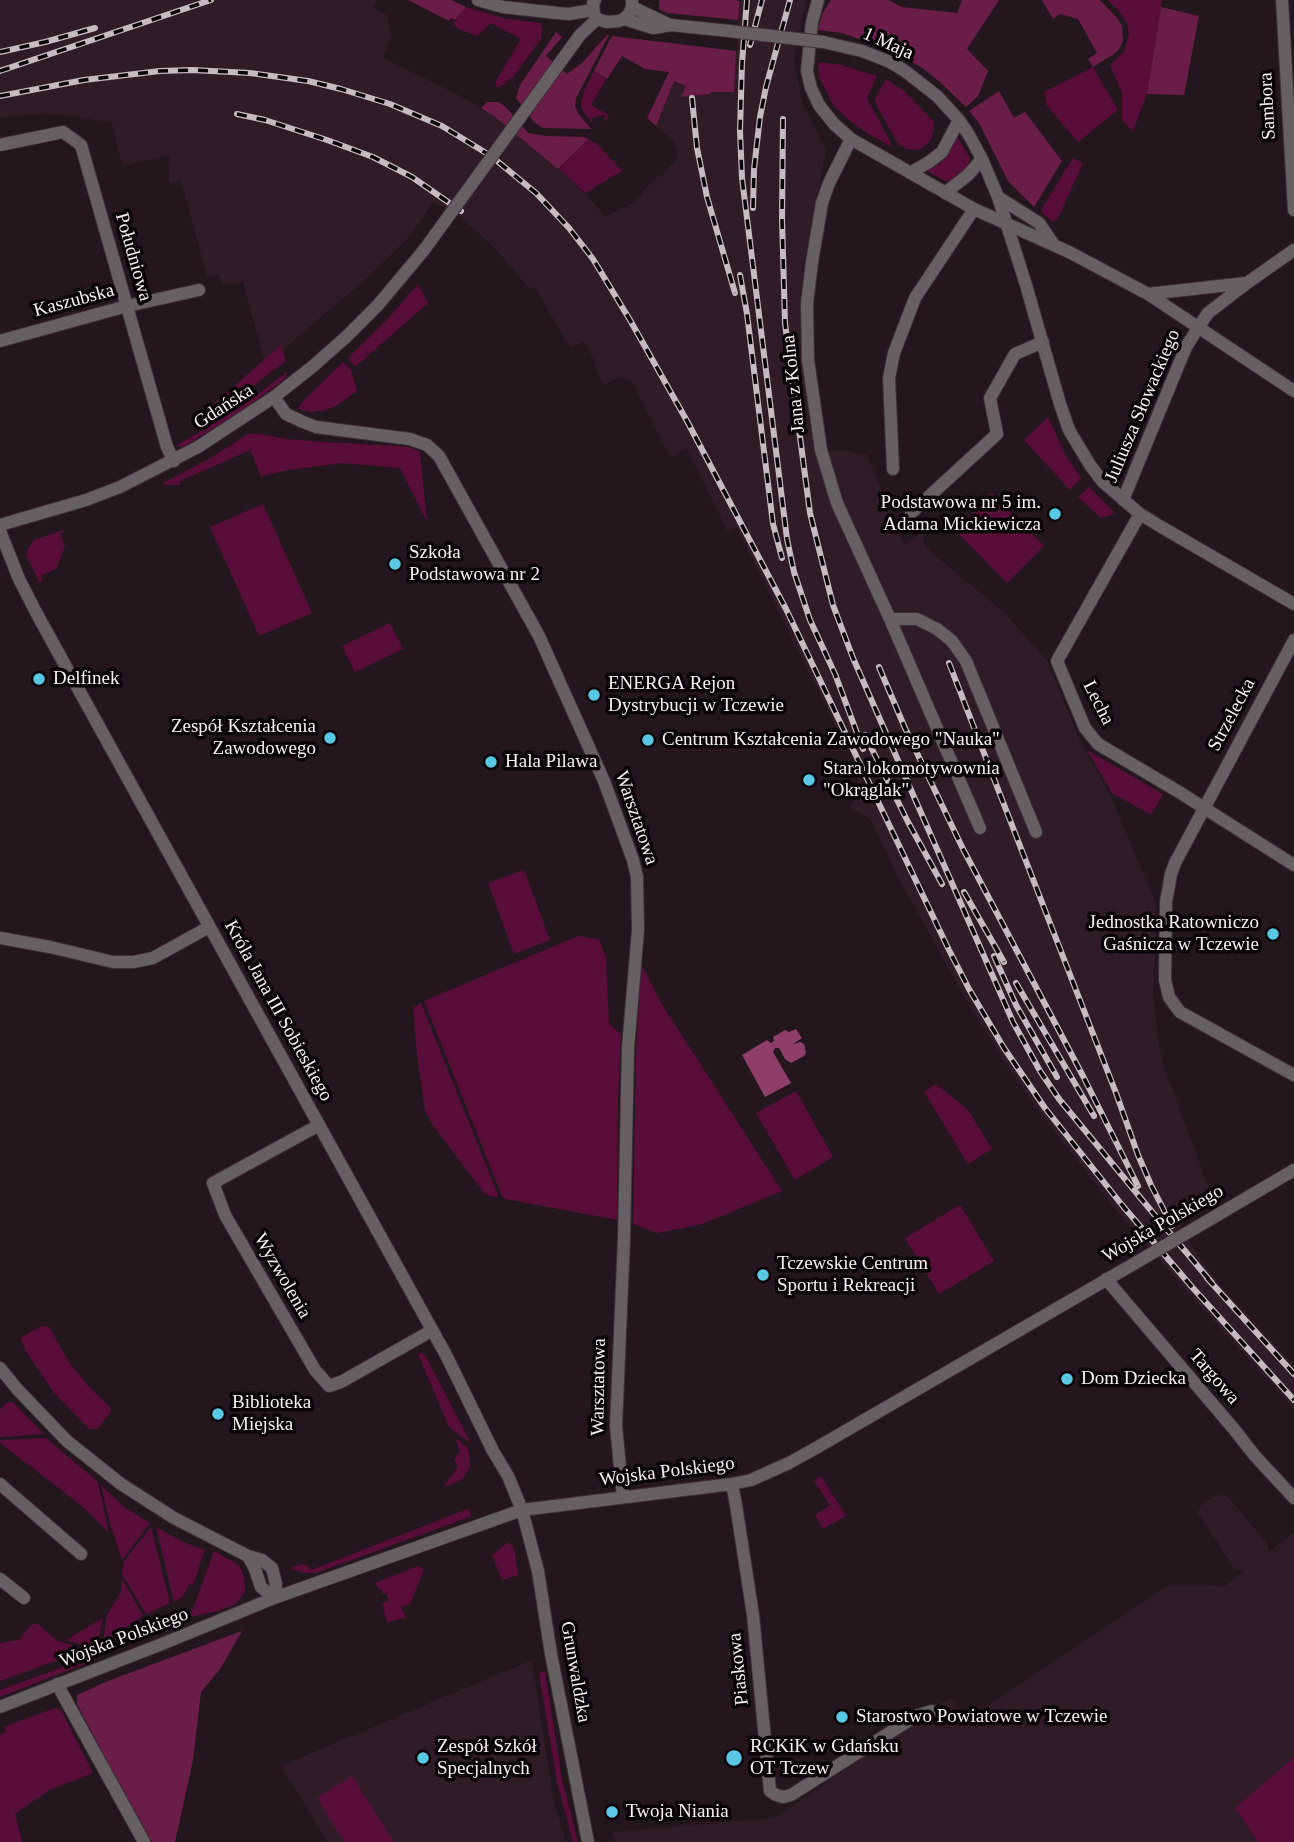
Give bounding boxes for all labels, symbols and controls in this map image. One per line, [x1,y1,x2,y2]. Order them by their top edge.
street label: 1 Maja [859,23,917,65]
street label: Sambora [1255,72,1281,140]
street label: Południowa [110,210,156,304]
street label: Kaszubska [31,279,117,323]
street label: Juliusza Słowackiego [1100,326,1186,486]
street label: Jana z Kolna [778,334,810,434]
street label: Gdańska [190,379,258,435]
place label: Podstawowa nr 5 im. Adama Mickiewicza [881,492,1041,536]
marker: Podstawowa nr 5 im. Adama Mickiewicza [1047,506,1063,522]
place label: Szkoła Podstawowa nr 2 [409,542,540,586]
marker: Szkoła Podstawowa nr 2 [387,556,403,572]
place label: Delfinek [53,668,119,690]
marker: Delfinek [31,671,47,687]
place label: ENERGA Rejon Dystrybucji w Tczewie [608,673,784,717]
street label: Strzelecka [1203,675,1261,755]
street label: Lecha [1077,677,1119,729]
marker: ENERGA Rejon Dystrybucji w Tczewie [586,687,602,703]
place label: Zespół Kształcenia Zawodowego [171,716,316,760]
place label: Centrum Kształcenia Zawodowego "Nauka" [662,729,1000,751]
marker: Zespół Kształcenia Zawodowego [322,730,338,746]
marker: Centrum Kształcenia Zawodowego "Nauka" [640,732,656,748]
place label: Hala Pilawa [505,751,597,773]
marker: Hala Pilawa [483,754,499,770]
place label: Stara lokomotywownia "Okrąglak" [823,758,1000,802]
street label: Warsztatowa [609,768,663,868]
marker: Stara lokomotywownia "Okrąglak" [801,772,817,788]
place label: Jednostka Ratowniczo Gaśnicza w Tczewie [1089,912,1259,956]
street label: Króla Jana III Sobieskiego [219,917,337,1105]
marker: Jednostka Ratowniczo Gaśnicza w Tczewie [1265,926,1281,942]
street label: Wojska Polskiego [1098,1180,1228,1268]
street label: Wyzwolenia [248,1229,316,1323]
place label: Tczewskie Centrum Sportu i Rekreacji [777,1253,928,1297]
marker: Tczewskie Centrum Sportu i Rekreacji [755,1267,771,1283]
street label: Warsztatowa [587,1338,611,1436]
street label: Targowa [1184,1345,1244,1409]
place label: Dom Dziecka [1081,1368,1186,1390]
marker: Dom Dziecka [1059,1371,1075,1387]
place label: Biblioteka Miejska [232,1392,311,1436]
marker: Biblioteka Miejska [210,1406,226,1422]
street label: Wojska Polskiego [598,1452,736,1492]
street label: Wojska Polskiego [56,1603,192,1673]
street label: Grunwaldzka [555,1620,595,1724]
street label: Piaskowa [724,1632,754,1706]
place label: Starostwo Powiatowe w Tczewie [856,1706,1107,1728]
marker: Starostwo Powiatowe w Tczewie [834,1709,850,1725]
place label: Zespół Szkół Specjalnych [437,1736,537,1780]
place label: RCKiK w Gdańsku OT Tczew [750,1736,899,1780]
marker: RCKiK w Gdańsku OT Tczew [724,1748,744,1768]
marker: Zespół Szkół Specjalnych [415,1750,431,1766]
place label: Twoja Niania [626,1801,729,1823]
marker: Twoja Niania [604,1804,620,1820]

